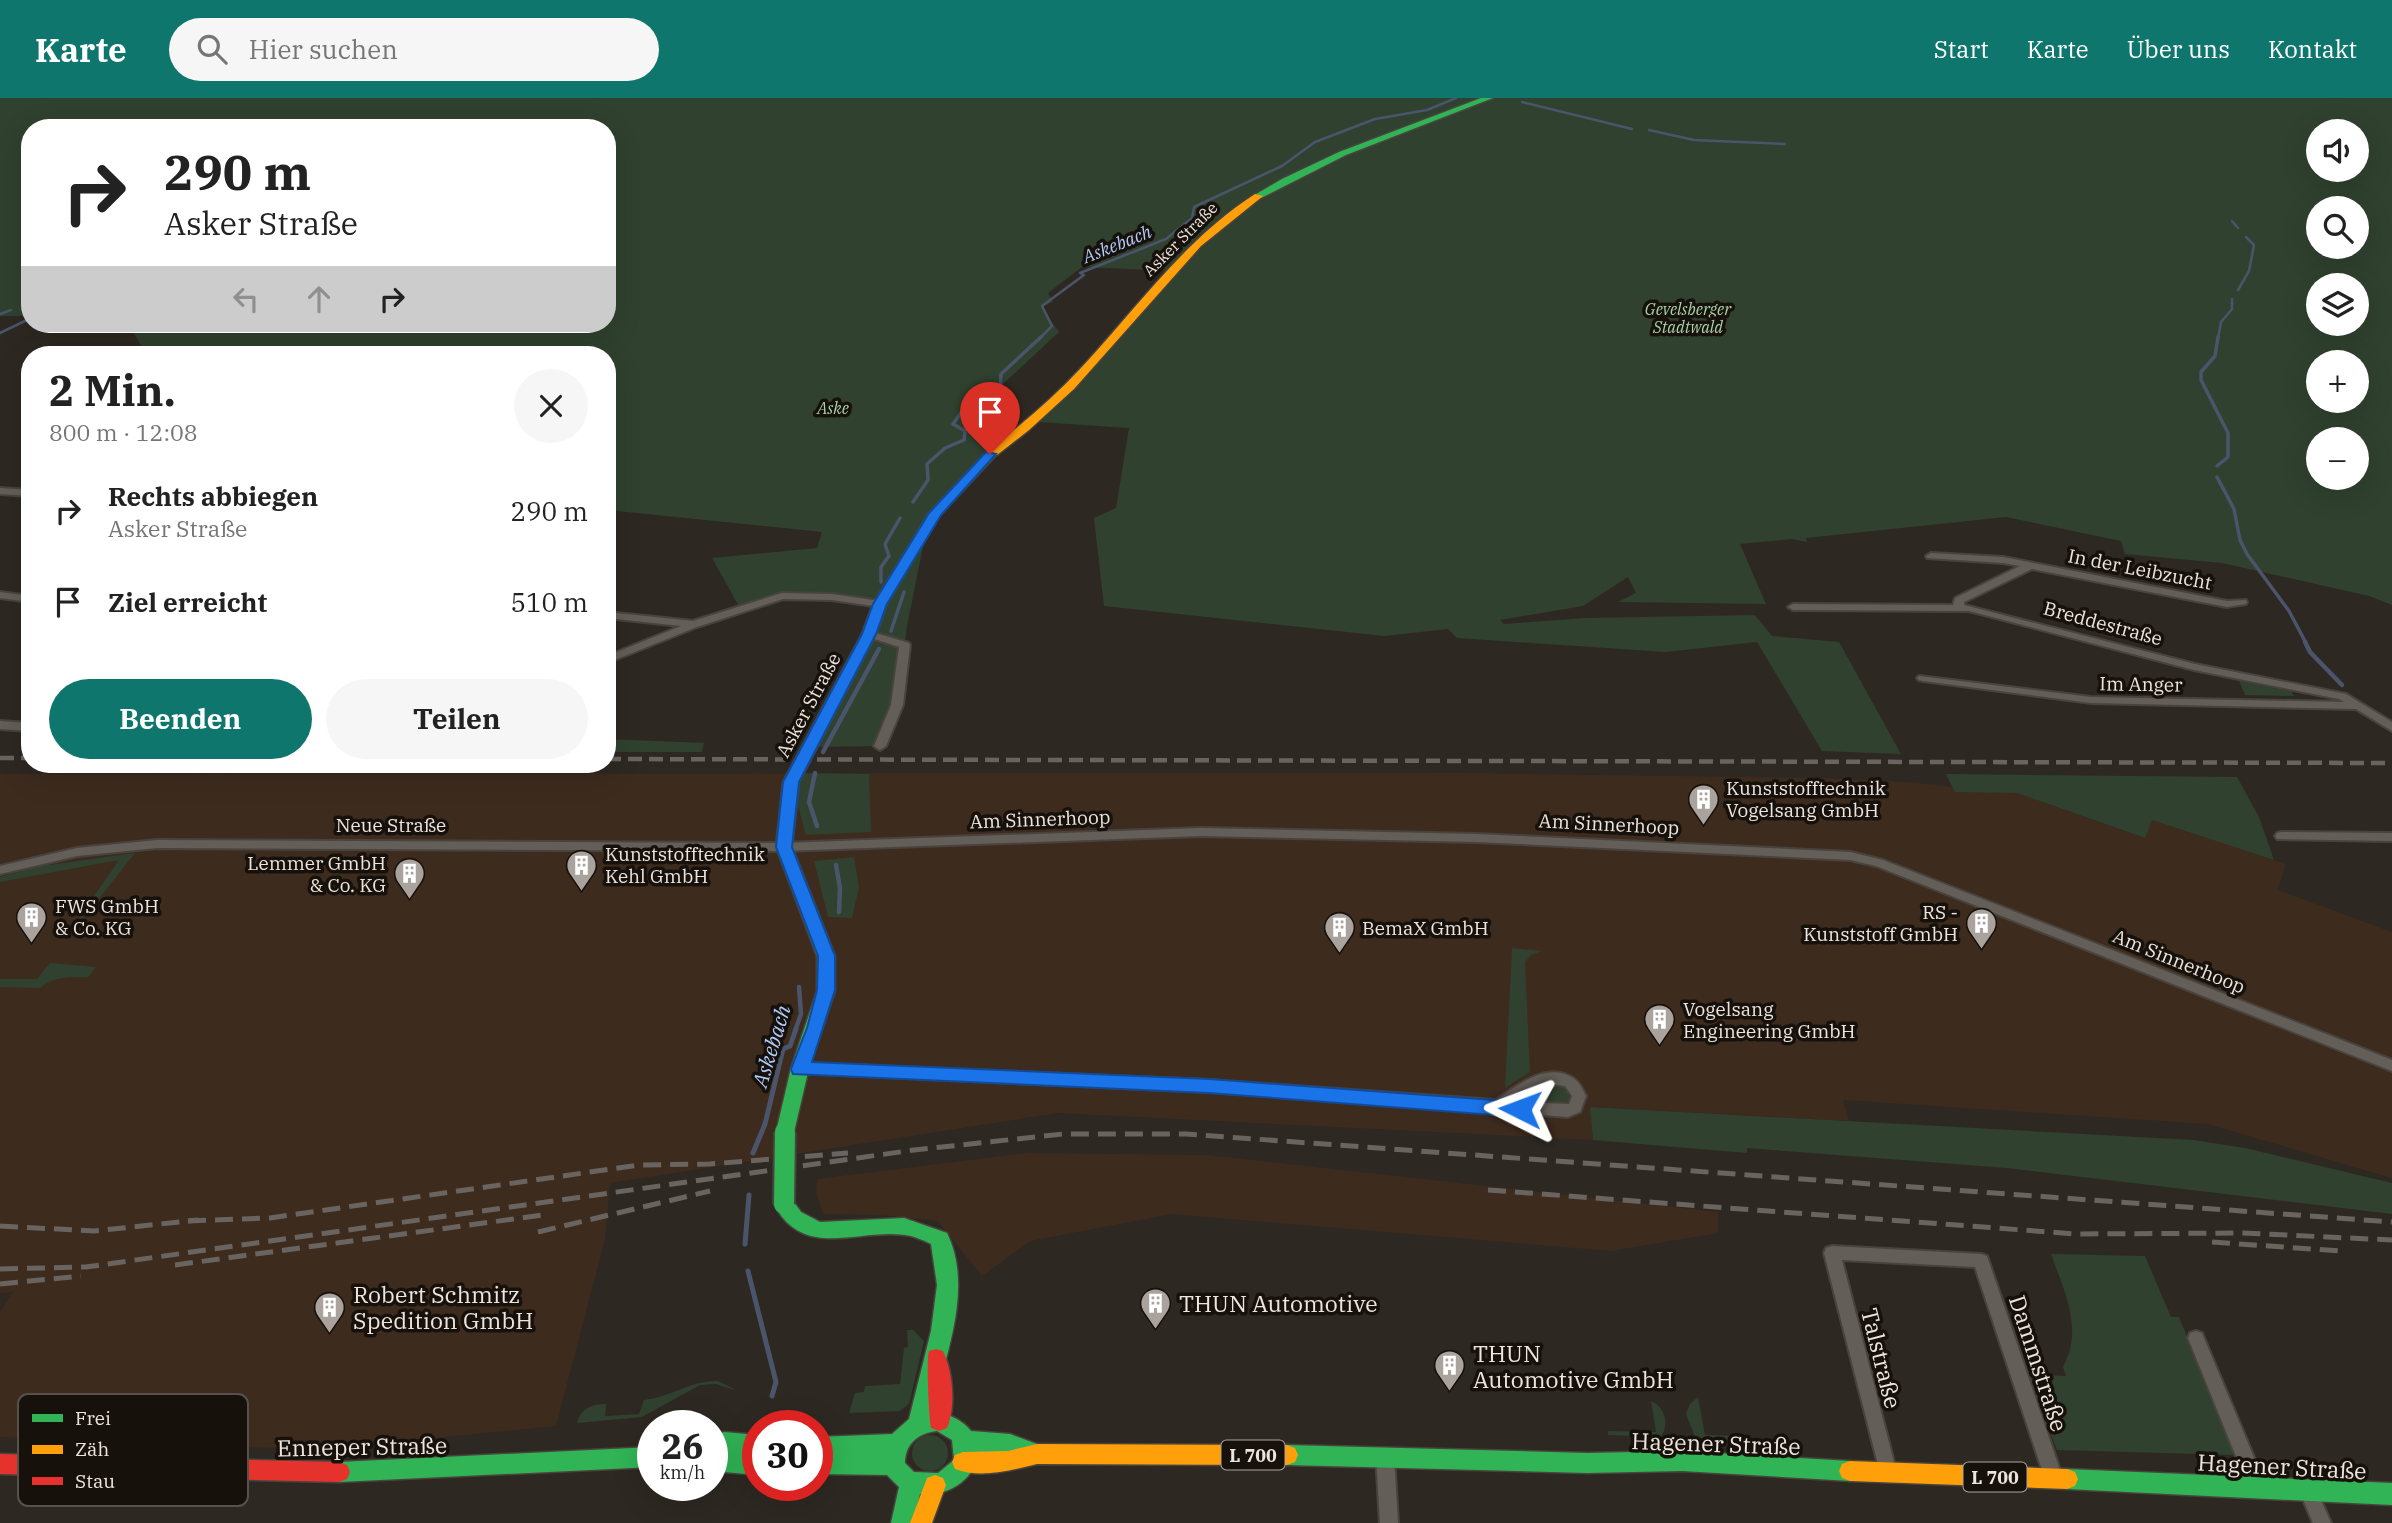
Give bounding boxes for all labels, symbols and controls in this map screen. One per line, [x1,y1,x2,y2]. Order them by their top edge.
search box [169,18,659,81]
text: Karte [35,28,127,71]
icon: search [193,30,231,68]
text: Hier suchen [249,32,398,66]
text: Start [1934,33,1989,65]
text: Karte [2027,33,2089,65]
text: Über uns [2127,33,2230,65]
text: Kontakt [2268,33,2357,65]
map controls [2306,119,2369,490]
button: sound [2306,119,2369,182]
text: 290 m [164,140,311,203]
icon: right [49,147,140,238]
button: search [2306,196,2369,259]
street label: Asker Straße [1139,198,1221,280]
text: Asker Straße [164,202,358,244]
water label: Askebach [1078,220,1155,269]
button: layers [2306,273,2369,336]
icon: left [227,280,265,318]
icon: ahead [300,280,338,318]
icon: right [373,280,411,318]
park label: Gevelsberger Stadtwald [1645,299,1732,337]
button: + [2306,350,2369,413]
text: 2 Min. [49,363,176,418]
button: close [514,369,588,443]
pin [960,382,1020,454]
icon: arrive [971,393,1009,431]
park label: Aske [816,398,849,418]
text: 800 m · 12:08 [49,417,198,447]
button: − [2306,427,2369,490]
text: Rechts abbiegen [108,479,318,513]
icon: right [49,492,87,530]
text: 290 m [510,494,588,528]
text: Asker Straße [108,513,247,543]
street label: In der Leibzucht [2066,543,2214,595]
icon: arrive [49,583,87,621]
text: Ziel erreicht [108,585,267,619]
text: 510 m [510,585,588,619]
street label: Breddestraße [2041,596,2165,650]
street label: Asker Straße [770,649,846,761]
street label: Im Anger [2099,671,2183,697]
button: Beenden [49,679,312,759]
button: Teilen [326,679,588,759]
place label: Kunststofftechnik Vogelsang GmbH [1726,776,1886,822]
building icon: Kunststofftechnik Vogelsang GmbH [1686,782,1720,826]
street label: Am Sinnerhoop [969,805,1111,833]
street label: Am Sinnerhoop [1538,808,1680,840]
street label: Neue Straße [336,813,446,837]
place label: Kunststofftechnik Kehl GmbH [605,842,765,888]
building icon: Kunststofftechnik Kehl GmbH [565,848,599,892]
place label: Lemmer GmbH & Co. KG [247,851,386,897]
building icon: Lemmer GmbH & Co. KG [392,857,426,901]
place label: FWS GmbH & Co. KG [55,894,159,940]
building icon: FWS GmbH & Co. KG [15,900,49,944]
place label: RS - Kunststoff GmbH [1803,900,1958,946]
building icon: RS - Kunststoff GmbH [1964,906,1998,950]
building icon: BemaX GmbH [1322,911,1356,955]
place label: BemaX GmbH [1362,916,1489,940]
street label: Am Sinnerhoop [2109,924,2249,998]
place label: Vogelsang Engineering GmbH [1683,997,1856,1043]
water label: Askebach [745,1001,797,1092]
building icon: Vogelsang Engineering GmbH [1643,1003,1677,1047]
position arrow [1483,1072,1557,1146]
place label: Robert Schmitz Spedition GmbH [353,1279,533,1335]
building icon: THUN Automotive [1139,1286,1173,1330]
place label: THUN Automotive [1179,1288,1378,1318]
building icon: Robert Schmitz Spedition GmbH [313,1290,347,1334]
street label: Dammstraße [2003,1291,2075,1435]
street label: Talstraße [1855,1305,1909,1411]
place label: THUN Automotive GmbH [1473,1338,1674,1394]
building icon: THUN Automotive GmbH [1433,1349,1467,1393]
legend [18,1394,248,1506]
text: Frei [75,1406,111,1430]
speed limit sign: 30 [742,1410,833,1501]
text: 26 [661,1423,704,1469]
street label: Hagener Straße [1631,1425,1801,1461]
street label: Enneper Straße [277,1430,447,1462]
text: Zäh [75,1437,109,1461]
road number: L 700 [1222,1440,1284,1470]
street label: Hagener Straße [2197,1447,2367,1485]
text: km/h [660,1461,705,1484]
road number: L 700 [1964,1462,2026,1492]
text: Stau [75,1469,115,1493]

